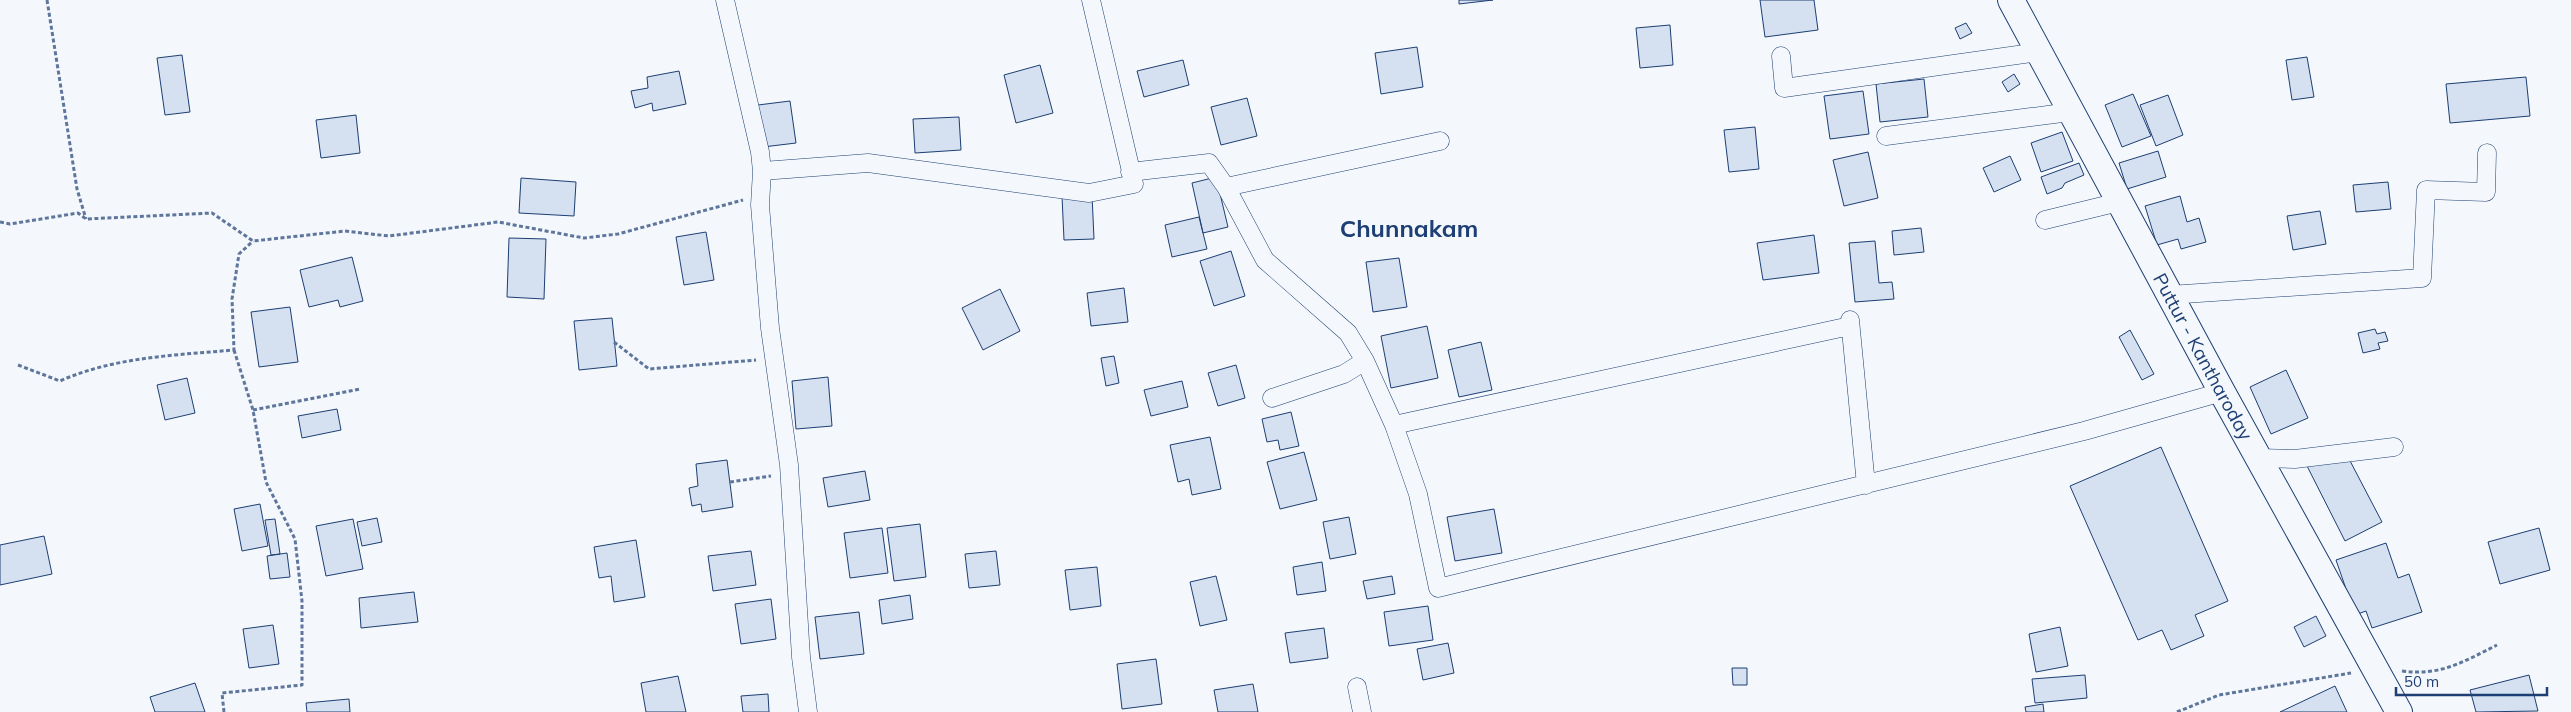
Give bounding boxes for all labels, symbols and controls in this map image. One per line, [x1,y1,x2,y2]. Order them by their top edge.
district label: Chunnakam [1340,213,1478,243]
street label: Puttur - Kantharoday [2148,269,2258,444]
scale bar [2396,664,2547,696]
text: 50 m [2404,672,2439,691]

